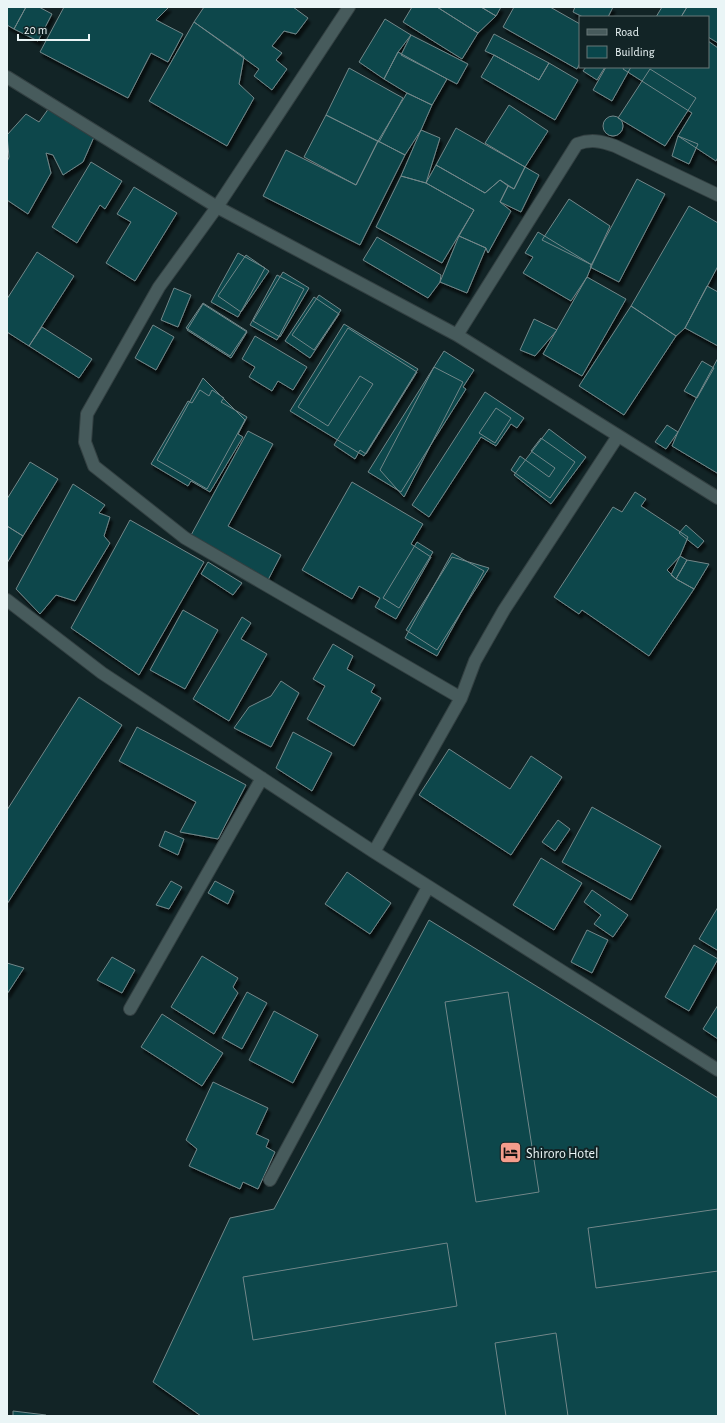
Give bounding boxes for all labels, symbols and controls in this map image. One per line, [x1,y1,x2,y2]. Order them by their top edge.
scale bar [18,16,89,42]
legend [579,16,709,68]
text: 20 m [24,24,47,36]
text: Road [615,26,639,38]
text: Building [615,46,655,58]
hotel icon: Shiroro Hotel [498,1140,524,1166]
place label: Shiroro Hotel [526,1147,598,1161]

